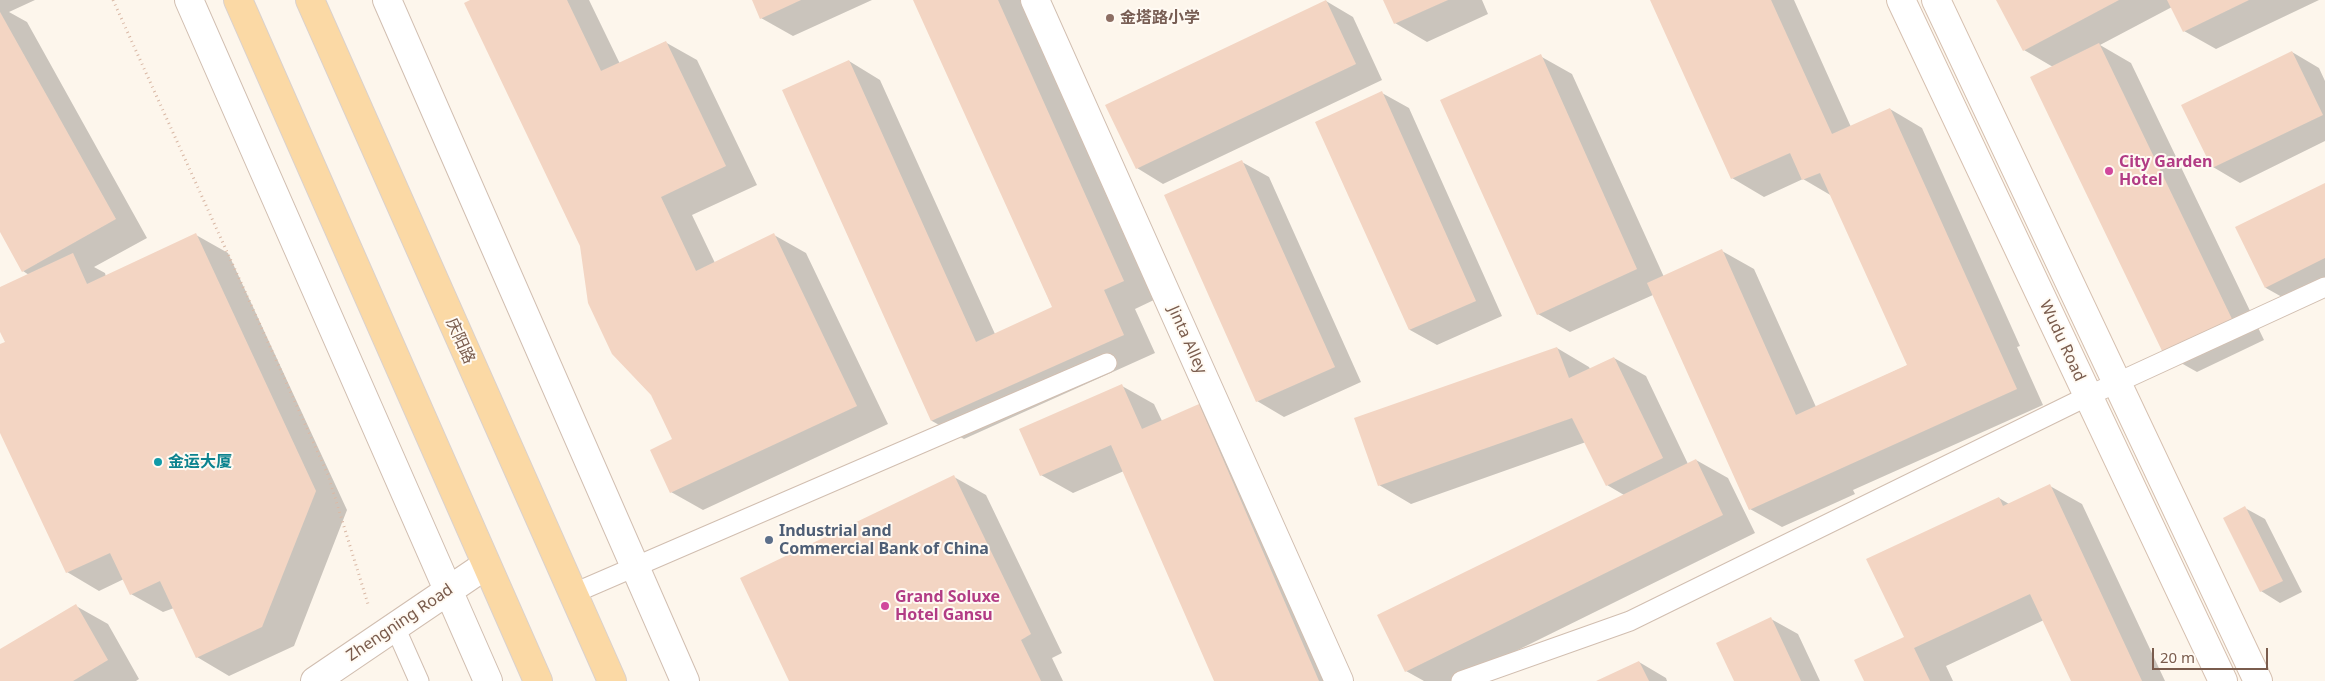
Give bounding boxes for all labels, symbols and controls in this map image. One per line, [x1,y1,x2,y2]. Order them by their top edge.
place label: 金塔路小学 [1120,8,1200,28]
marker: 金塔路小学 [1104,12,1116,24]
place label: City Garden Hotel [2119,152,2212,190]
marker: City Garden Hotel [2103,165,2115,177]
street label: Wudu Road [2035,298,2089,384]
street label: Jinta Alley [1163,303,1211,377]
street label: 庆阳路 [441,315,479,367]
place label: 金运大厦 [168,452,232,472]
marker: 金运大厦 [152,456,164,468]
place label: Industrial and Commercial Bank of China [779,521,989,559]
marker: Industrial and Commercial Bank of China [763,534,775,546]
street label: Zhengning Road [343,580,457,666]
place label: Grand Soluxe Hotel Gansu [895,587,1000,625]
marker: Grand Soluxe Hotel Gansu [879,600,891,612]
scale bar [2155,638,2271,670]
text: 20 m [2160,647,2195,667]

